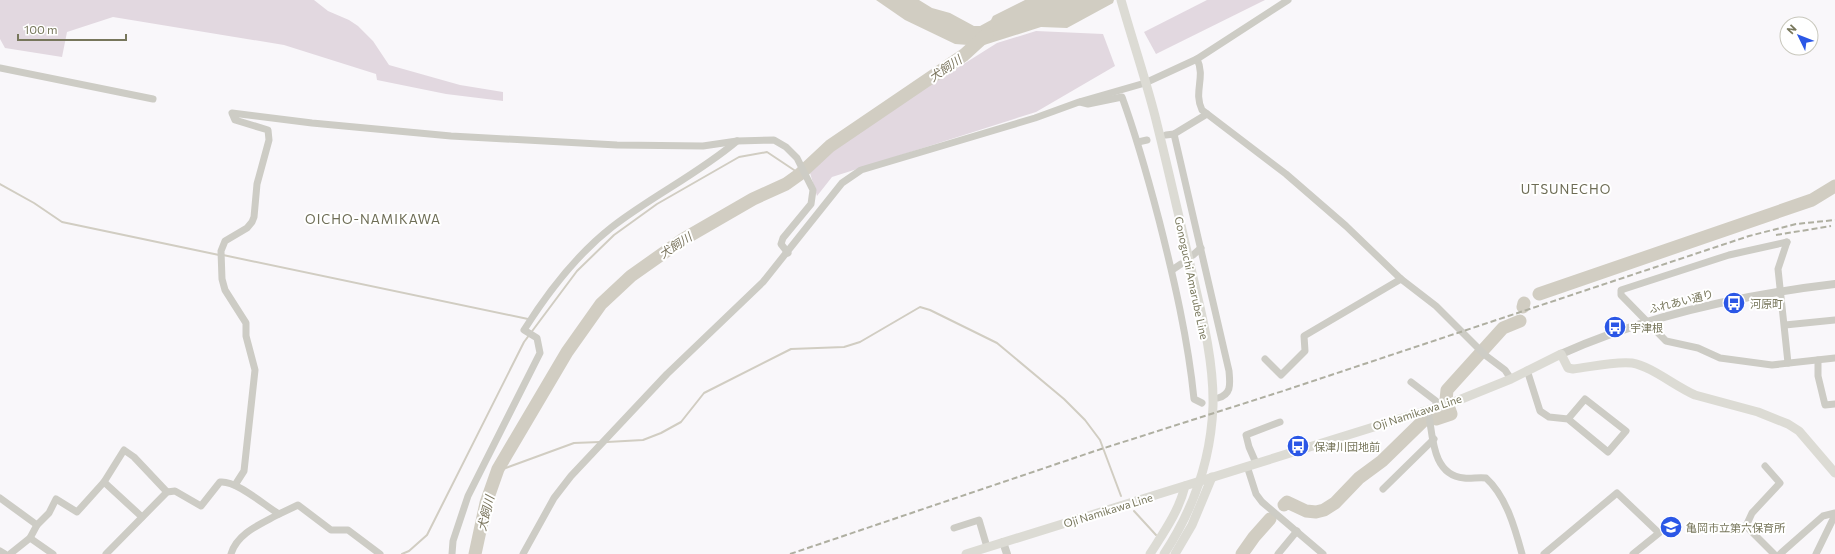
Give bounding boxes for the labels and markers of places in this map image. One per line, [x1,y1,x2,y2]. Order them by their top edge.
bus stop icon: 河原町 [1721,290,1747,316]
place label: 河原町 [1750,297,1783,310]
bus stop icon: 宇津根 [1602,314,1628,340]
place label: 宇津根 [1630,321,1663,334]
bus stop icon: 保津川団地前 [1285,433,1311,459]
place label: 保津川団地前 [1314,440,1380,453]
school or university icon: 亀岡市立第六保育所 [1658,514,1684,540]
place label: 亀岡市立第六保育所 [1686,521,1786,534]

